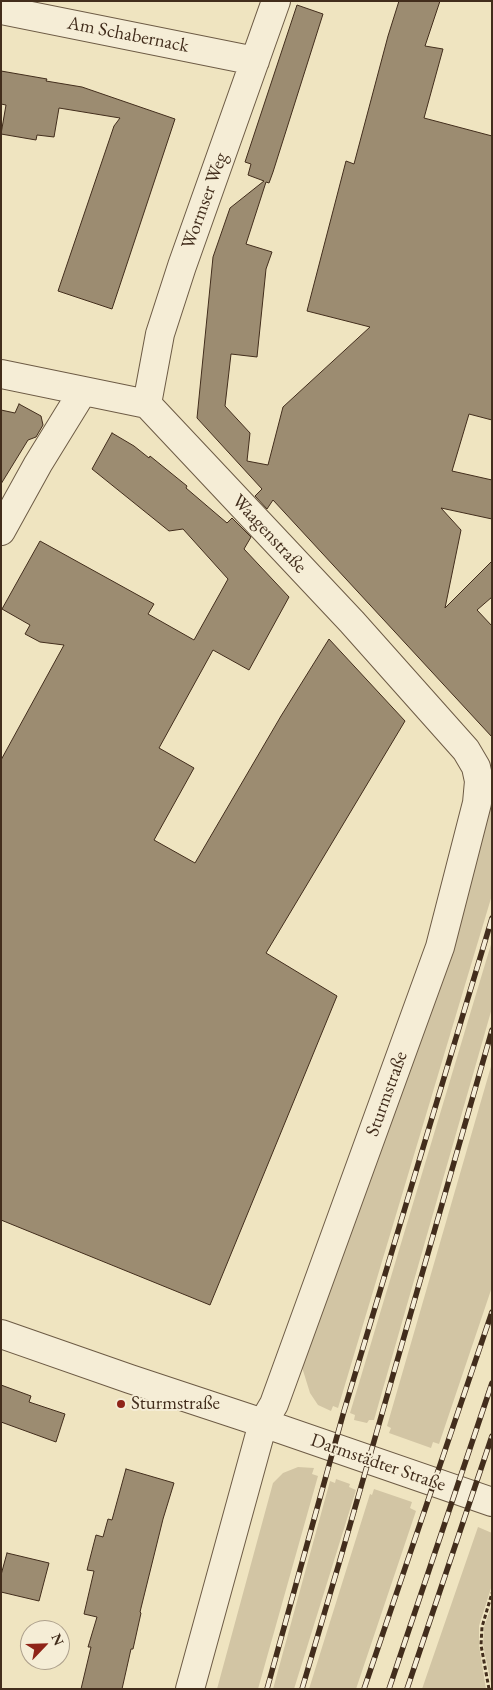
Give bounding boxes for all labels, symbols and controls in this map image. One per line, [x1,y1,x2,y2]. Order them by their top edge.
street label: Am Schabernack [65,12,191,58]
street label: Wormser Weg [177,150,233,252]
street label: Waagenstraße [227,490,311,578]
street label: Sturmstraße [361,1048,413,1140]
place label: Sturmstraße [131,1393,220,1415]
marker: Sturmstraße [115,1398,127,1410]
street label: Darmstädter Straße [307,1429,449,1497]
north arrow [20,1620,70,1670]
text: N [47,1630,68,1648]

